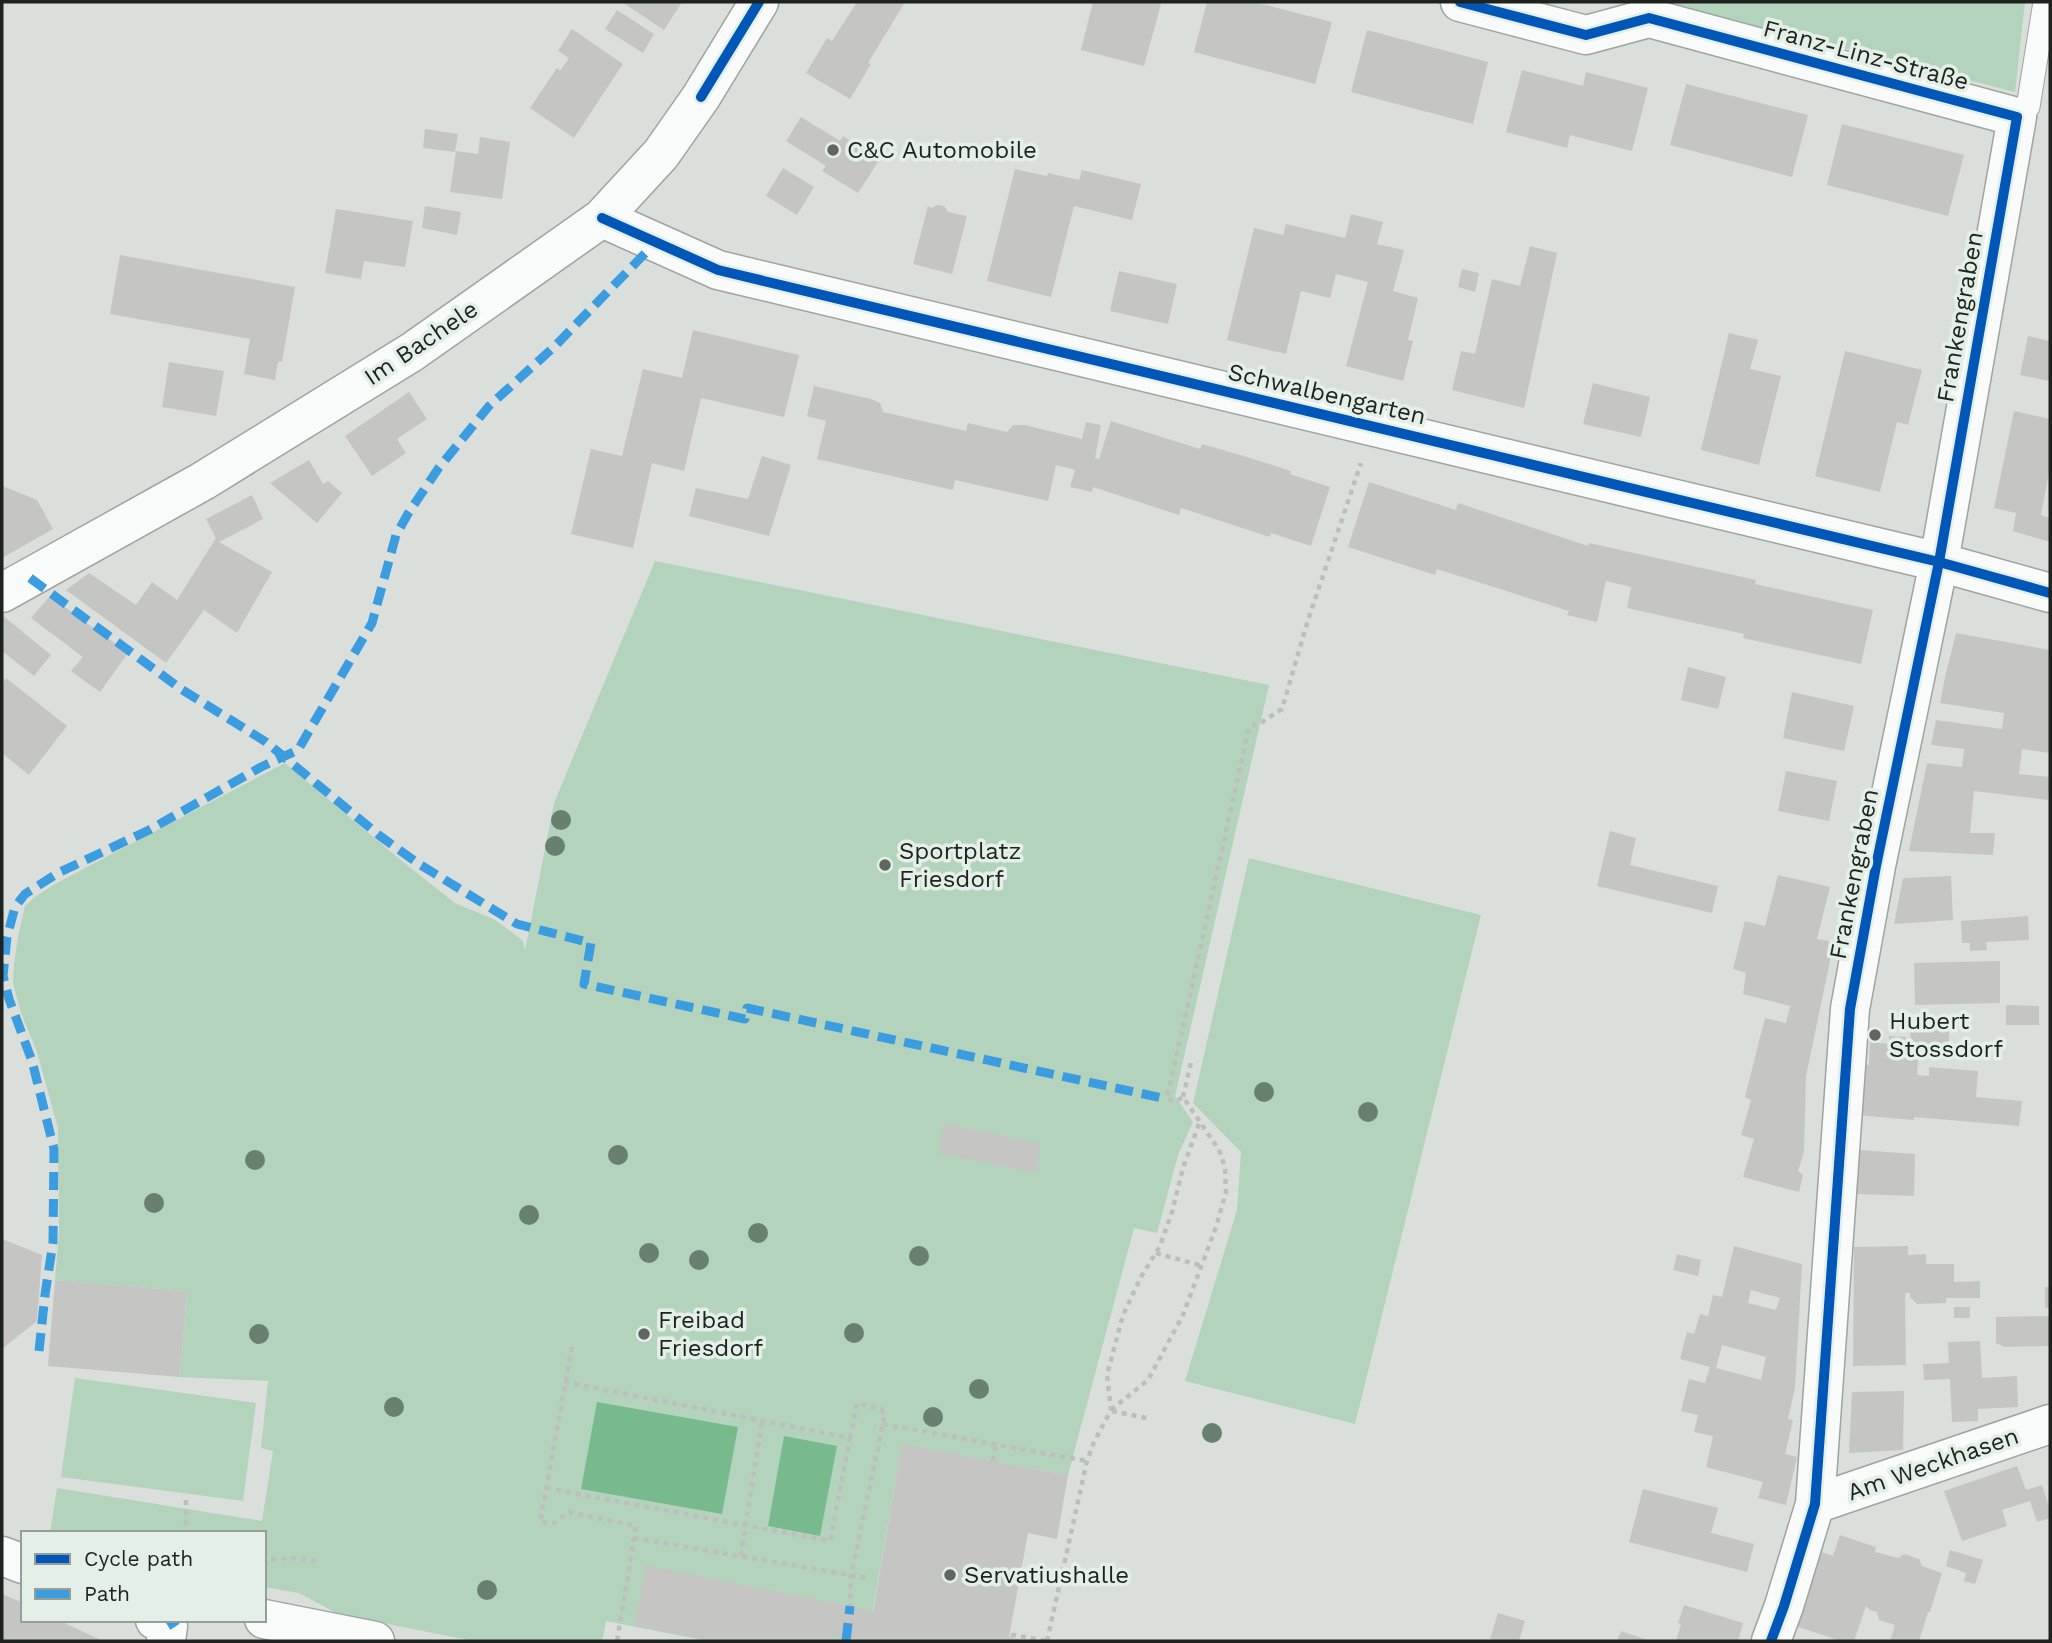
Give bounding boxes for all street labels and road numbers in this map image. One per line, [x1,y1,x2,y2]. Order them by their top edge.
street label: Franz-Linz-Straße [1760,14,1972,96]
street label: Frankengraben [1931,229,1989,405]
street label: Im Bachele [359,295,483,391]
street label: Schwalbengarten [1225,358,1429,430]
street label: Frankengraben [1824,786,1884,962]
street label: Am Weckhasen [1844,1422,2022,1506]

